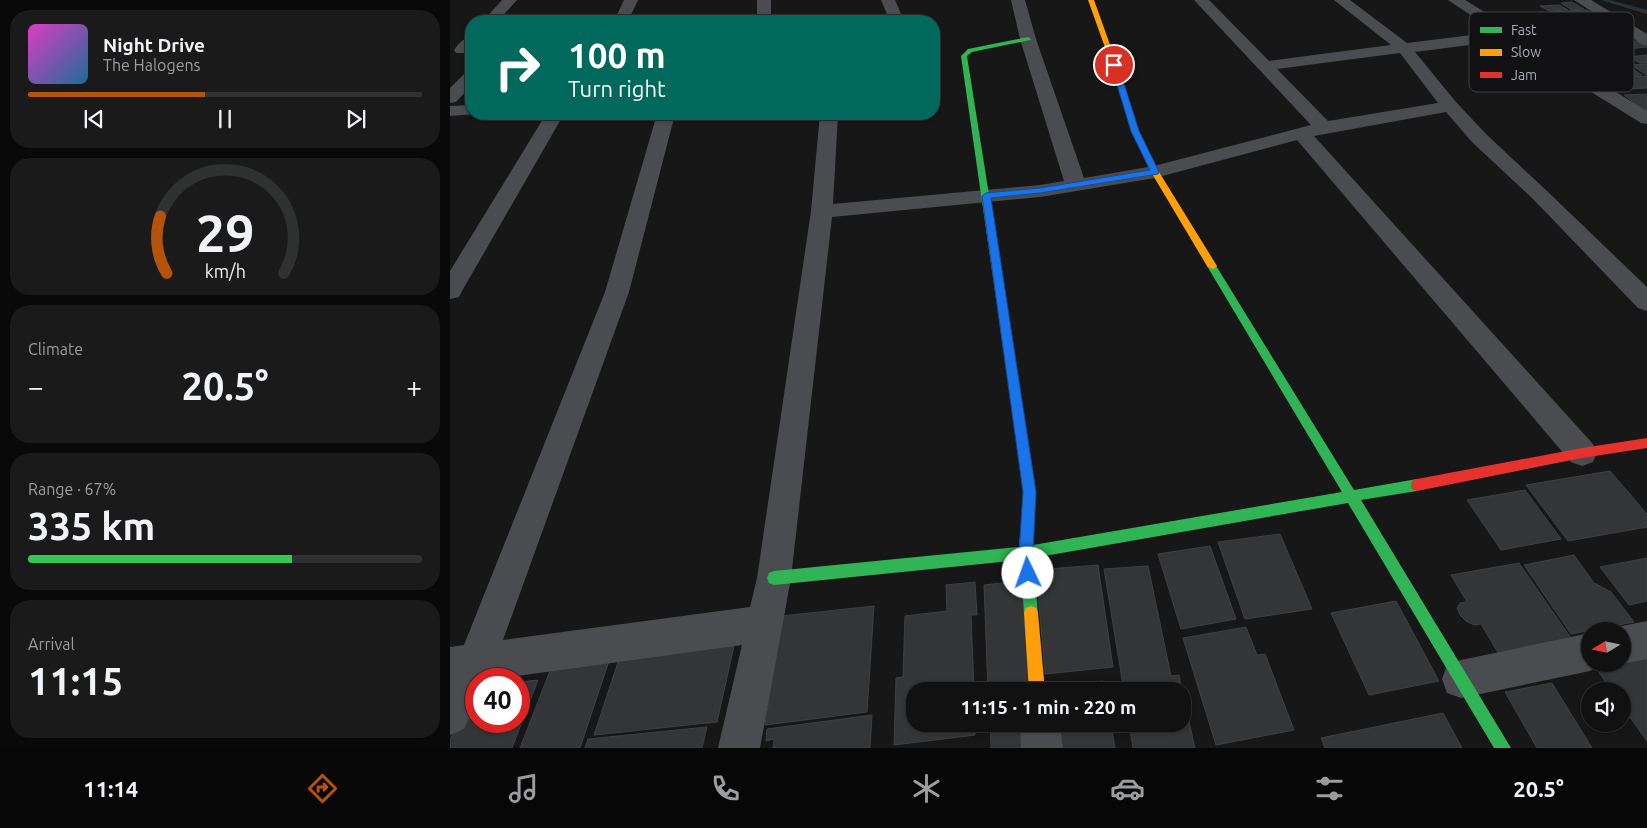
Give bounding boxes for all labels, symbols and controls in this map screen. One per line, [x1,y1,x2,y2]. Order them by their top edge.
legend [1469,12,1634,92]
text: Fast [1511,22,1537,38]
text: Night Drive [103,34,205,56]
icon: right [485,35,550,100]
text: 100 m [568,35,666,75]
pin [1093,44,1135,86]
text: Slow [1511,44,1541,60]
icon: arrive [1100,51,1128,79]
text: The Halogens [103,56,201,74]
text: Jam [1511,67,1537,83]
text: Turn right [568,76,666,101]
icon: previous [80,105,108,133]
icon: pause [211,105,239,133]
icon: next [342,105,370,133]
text: 29 [196,204,254,262]
text: km/h [204,261,246,281]
text: Climate [28,340,83,358]
text: 20.5° [181,365,269,407]
text: − [28,371,44,402]
text: + [406,371,422,402]
text: Range · 67% [28,480,116,498]
text: 335 km [28,505,155,547]
position arrow [1001,546,1053,598]
north arrow [1581,622,1631,672]
map controls [1581,622,1631,732]
text: Arrival [28,635,75,653]
text: 11:15 [28,660,123,702]
speed limit sign: 40 [465,668,530,733]
button: sound [1581,682,1631,732]
text: 11:15 · 1 min · 220 m [961,696,1136,718]
icon: directions [305,771,340,806]
icon: music [506,771,541,806]
icon: phone [708,771,743,806]
icon: climate [909,771,944,806]
icon: car [1110,771,1145,806]
icon: filters [1312,771,1347,806]
text: 11:14 [83,776,138,801]
text: 20.5° [1513,776,1564,801]

